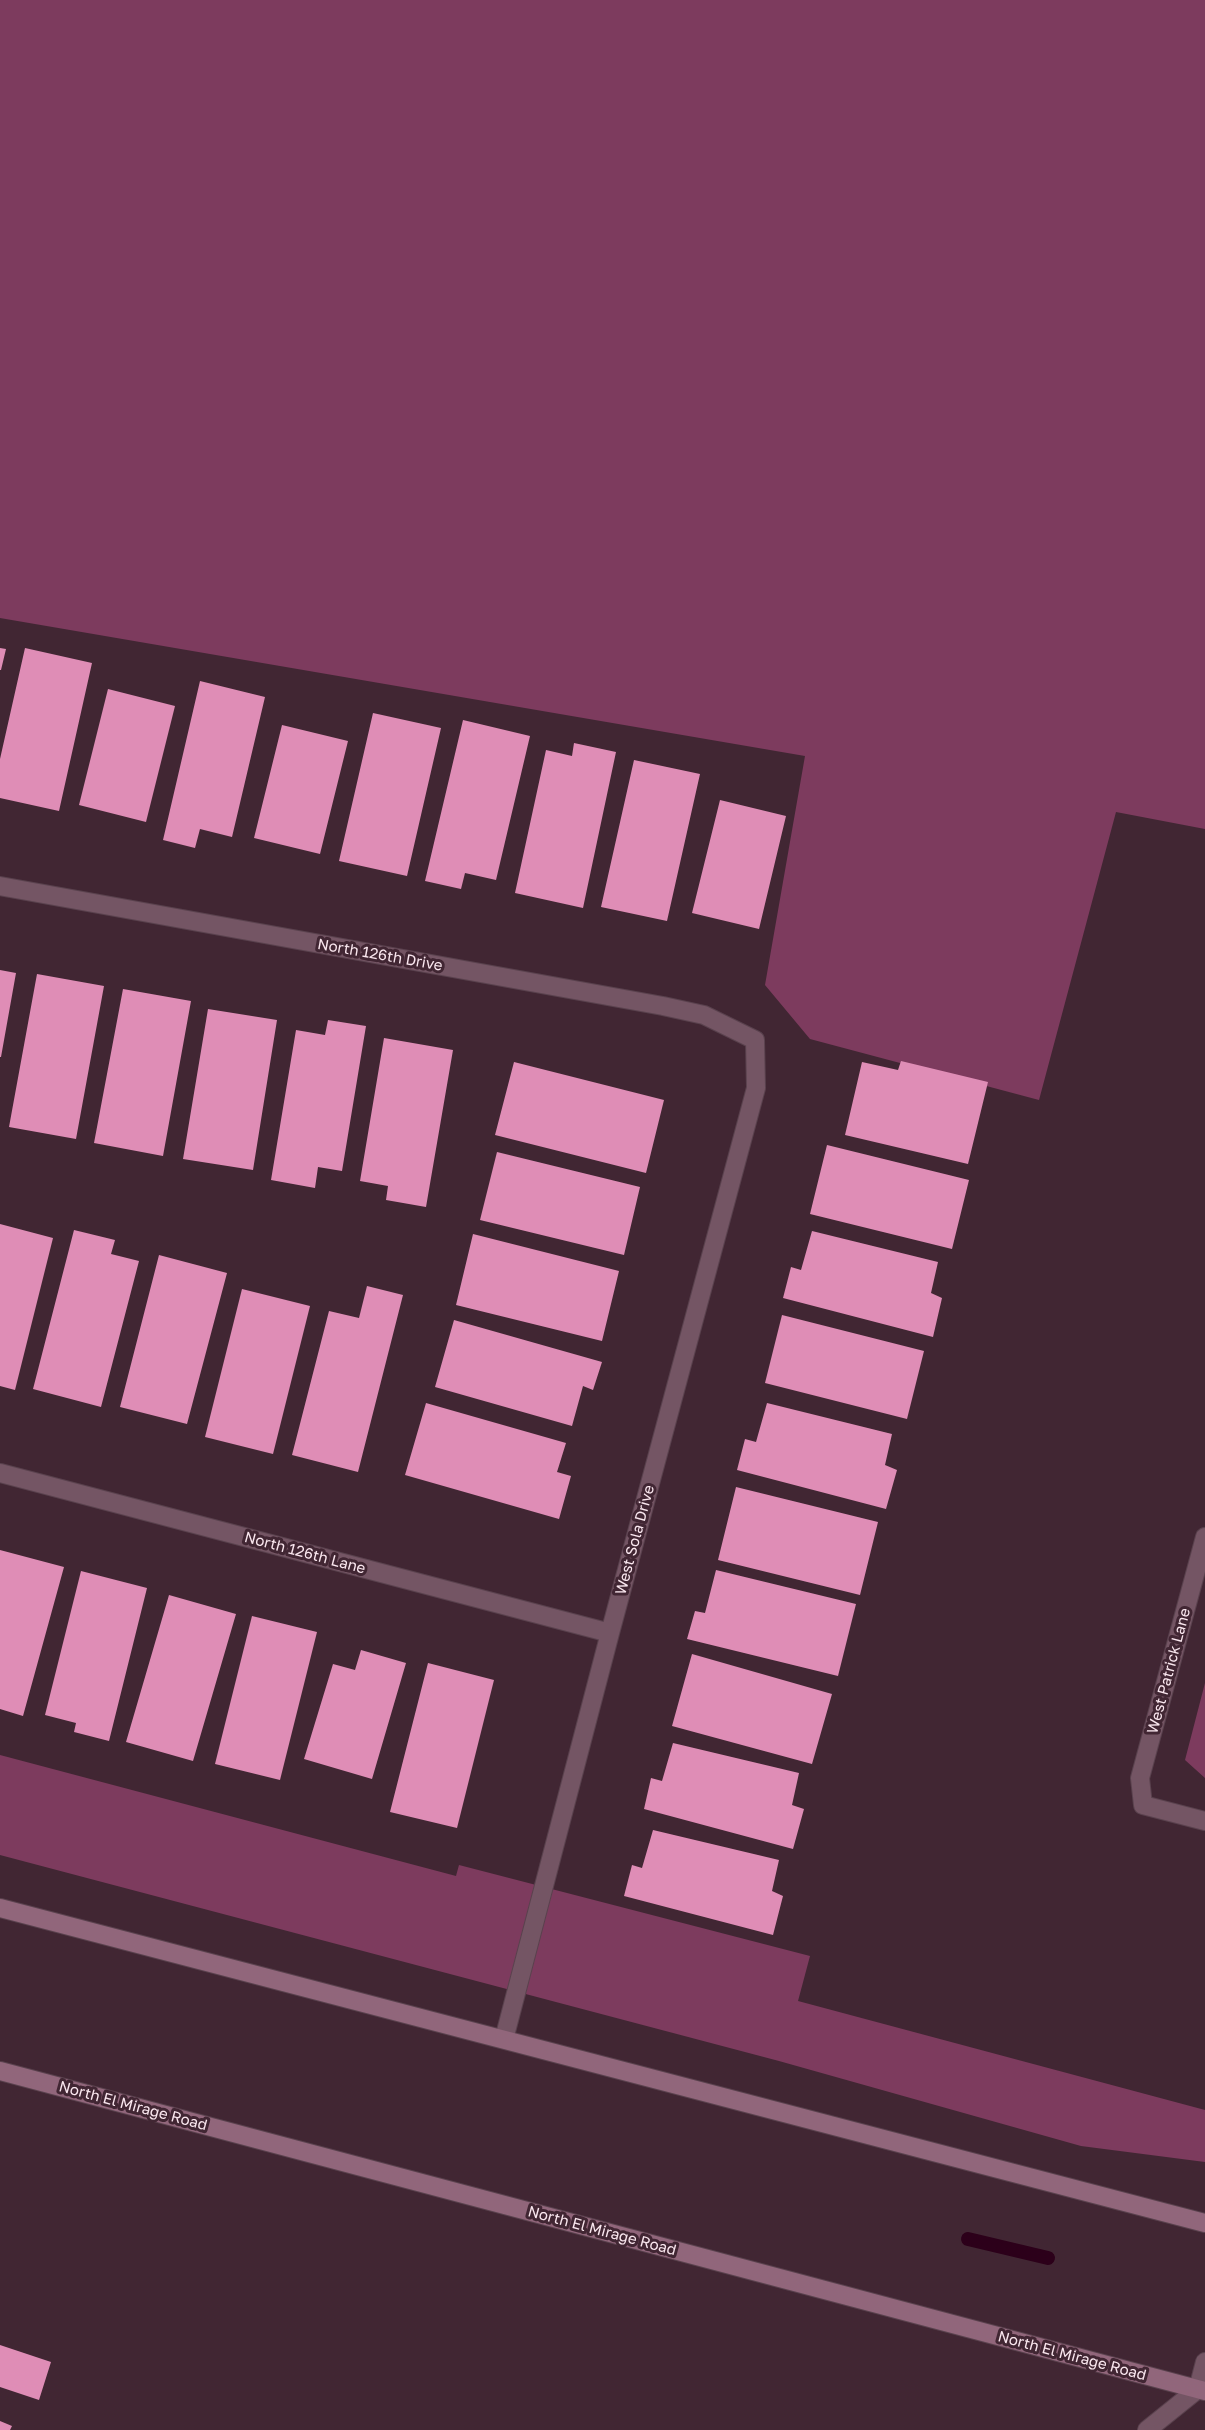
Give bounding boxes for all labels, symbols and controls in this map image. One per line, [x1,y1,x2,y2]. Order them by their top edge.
street label: North 126th Drive [316,935,444,975]
street label: West Sola Drive [612,1483,658,1597]
street label: North 126th Lane [242,1528,368,1578]
street label: West Patrick Lane [1144,1606,1194,1736]
street label: North El Mirage Road [57,2078,209,2134]
street label: North El Mirage Road [526,2203,678,2259]
street label: North El Mirage Road [996,2328,1148,2384]

